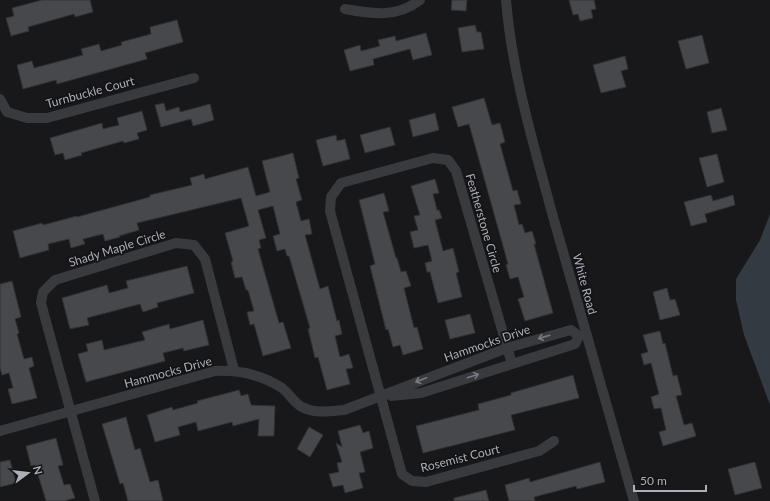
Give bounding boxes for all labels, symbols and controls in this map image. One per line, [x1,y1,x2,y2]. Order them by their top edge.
street label: Turnbuckle Court [44,73,137,111]
street label: Featherstone Circle [463,172,505,274]
street label: Shady Maple Circle [67,226,167,270]
street label: White Road [570,252,600,316]
street label: Hammocks Drive [442,321,532,365]
one-way arrow [538,334,551,341]
street label: Hammocks Drive [122,353,214,391]
one-way arrow [467,372,480,379]
one-way arrow [416,376,428,384]
street label: Rosemist Court [419,441,502,475]
north arrow [8,453,48,493]
text: N [31,465,46,476]
scale bar [634,467,706,493]
text: 50 m [640,473,667,488]

